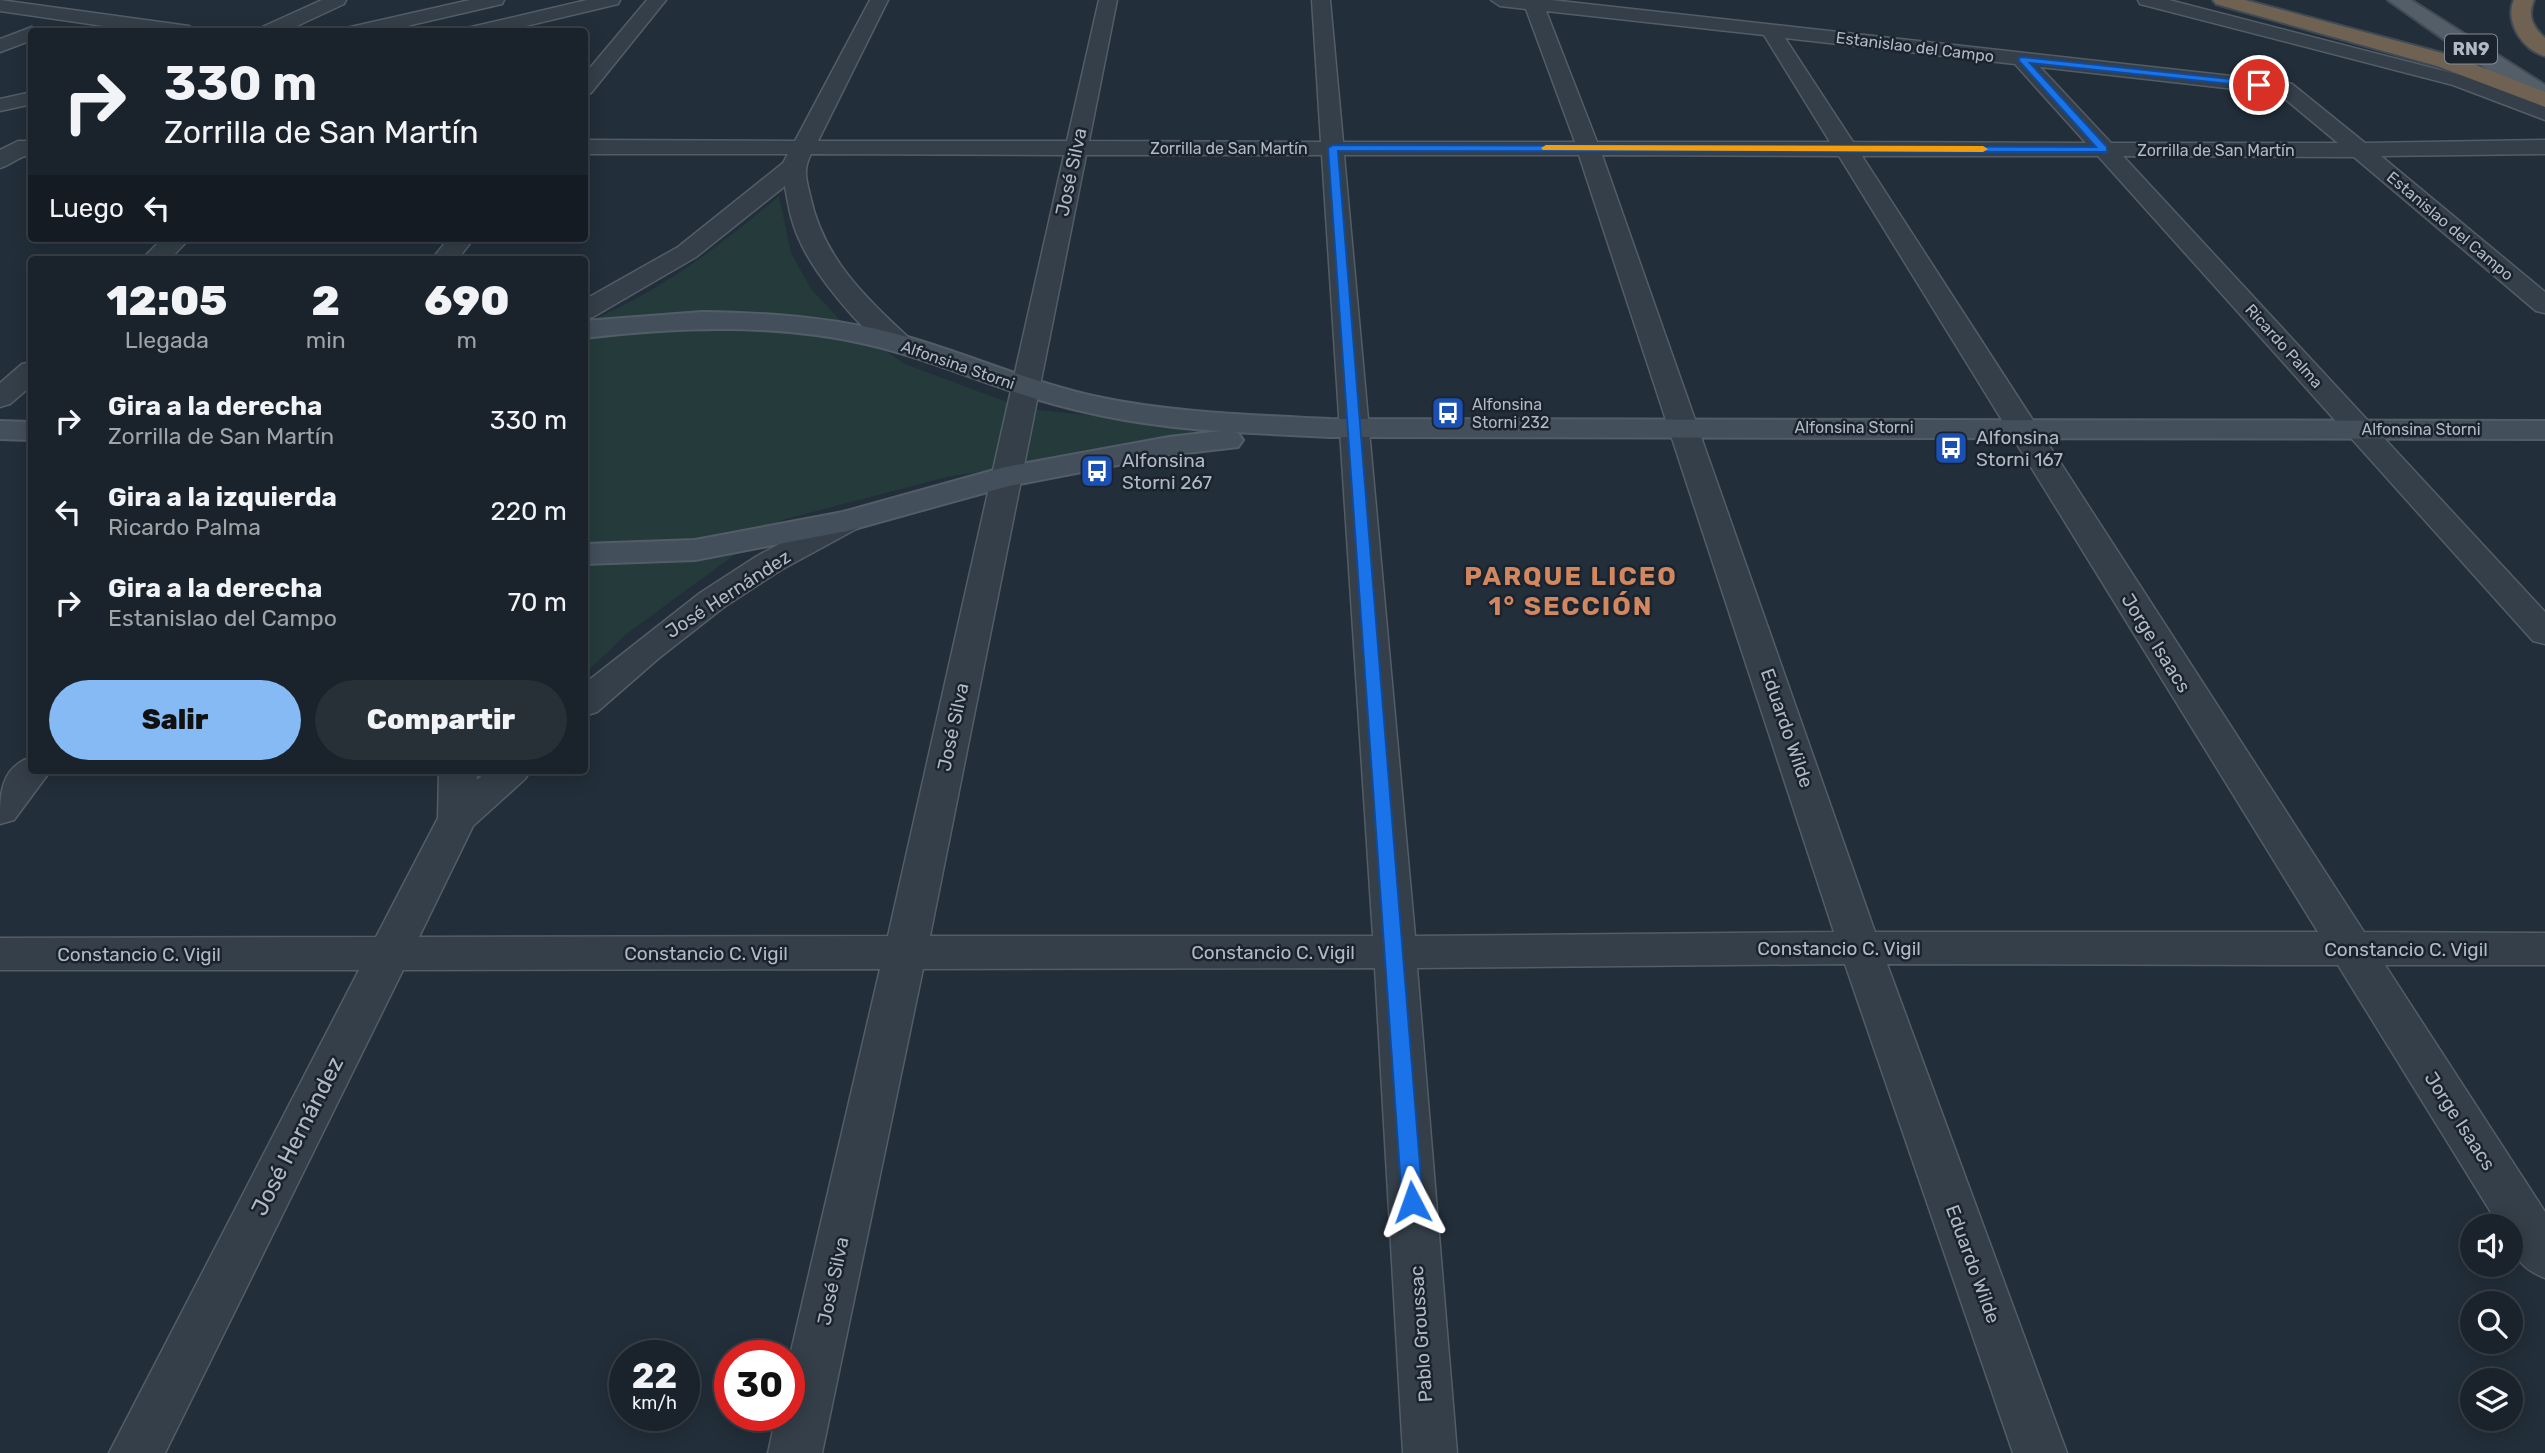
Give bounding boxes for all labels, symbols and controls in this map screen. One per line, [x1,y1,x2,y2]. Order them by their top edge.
street label: Estanislao del Campo [1835,28,1995,66]
road number: RN9 [2445,34,2497,64]
text: 330 m [164,54,317,112]
pin [2229,55,2289,115]
icon: right [49,56,140,147]
icon: arrive [2240,66,2278,104]
text: Zorrilla de San Martín [164,113,479,151]
street label: José Silva [1050,126,1092,218]
street label: Zorrilla de San Martín [1150,139,1308,158]
street label: Zorrilla de San Martín [2137,141,2295,160]
street label: Estanislao del Campo [2383,168,2517,284]
icon: left [138,189,176,227]
text: Luego [49,193,124,224]
text: 12:05 [106,276,227,326]
text: 2 [312,276,340,326]
text: 690 [424,276,510,326]
street label: Ricardo Palma [2241,300,2327,392]
text: Llegada [125,326,209,354]
text: min [306,326,346,354]
text: m [457,326,477,354]
street label: Alfonsina Storni [899,337,1017,393]
text: Gira a la derecha [108,391,322,422]
bus stop icon: Alfonsina Storni 232 [1429,394,1467,432]
place label: Alfonsina Storni 232 [1472,395,1549,432]
icon: right [49,402,87,440]
text: 330 m [490,405,567,436]
street label: Alfonsina Storni [1794,418,1914,437]
street label: Alfonsina Storni [2361,420,2481,439]
text: Zorrilla de San Martín [108,422,334,450]
place label: Alfonsina Storni 167 [1976,426,2063,471]
bus stop icon: Alfonsina Storni 167 [1932,429,1970,467]
place label: Alfonsina Storni 267 [1122,449,1212,494]
bus stop icon: Alfonsina Storni 267 [1078,452,1116,490]
text: Gira a la izquierda [108,482,337,513]
icon: left [49,493,87,531]
text: 220 m [490,496,567,527]
text: Ricardo Palma [108,513,261,541]
street label: José Hernández [661,545,795,643]
district label: PARQUE LICEO 1° SECCIÓN [1464,561,1678,622]
text: Gira a la derecha [108,573,322,604]
icon: right [49,584,87,622]
text: 70 m [508,587,567,618]
street label: Jorge Isaacs [2116,589,2196,697]
text: Estanislao del Campo [108,604,337,632]
street label: Eduardo Wilde [1756,665,1818,791]
button: Salir [49,680,301,760]
button: Compartir [315,680,567,760]
street label: José Silva [932,681,974,773]
street label: Constancio C. Vigil [1757,937,1921,960]
street label: Constancio C. Vigil [2324,938,2488,961]
street label: Constancio C. Vigil [1191,941,1355,964]
street label: Constancio C. Vigil [624,942,788,965]
street label: Constancio C. Vigil [57,943,221,966]
street label: José Hernández [245,1052,349,1220]
street label: Jorge Isaacs [2420,1067,2500,1175]
position arrow [1375,1165,1449,1239]
street label: Eduardo Wilde [1941,1202,2005,1326]
map controls [2460,1214,2523,1431]
button: sound [2460,1214,2523,1277]
street label: José Silva [812,1235,854,1327]
street label: Pablo Groussac [1405,1265,1437,1403]
button: search [2460,1291,2523,1354]
speed limit sign: 30 [714,1340,805,1431]
text: 22 [632,1355,677,1397]
button: layers [2460,1368,2523,1431]
text: km/h [632,1392,677,1414]

